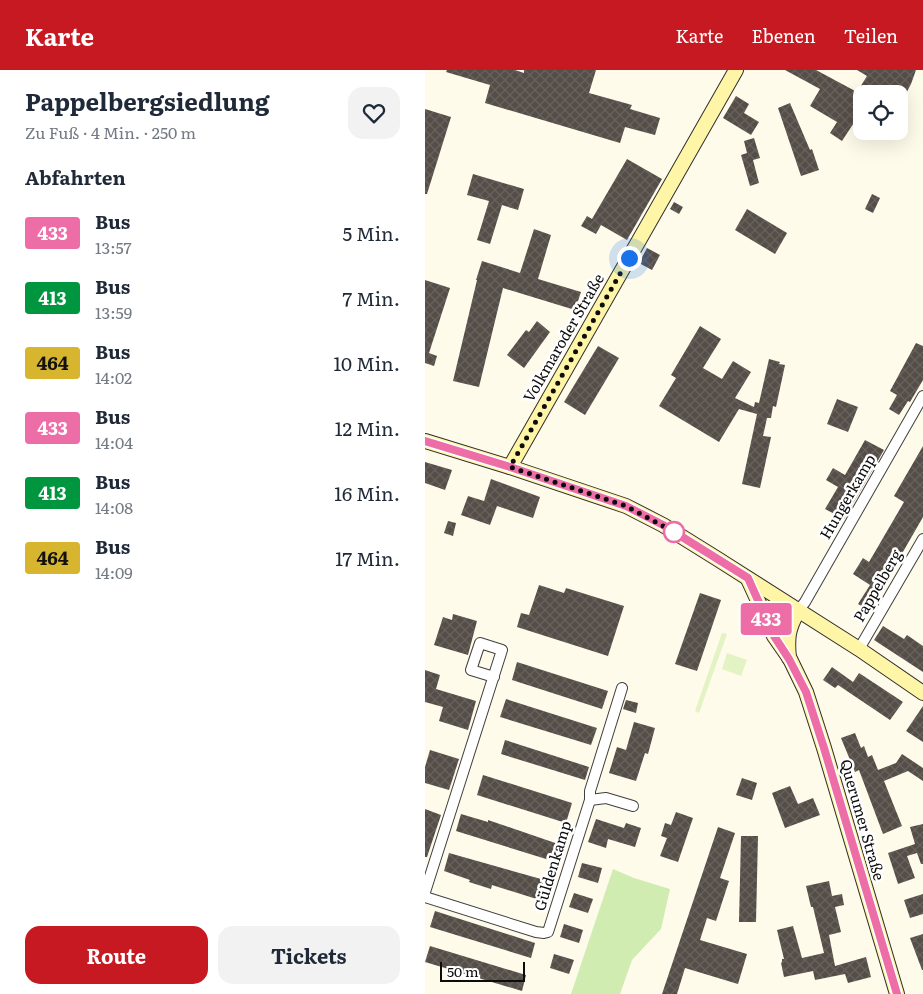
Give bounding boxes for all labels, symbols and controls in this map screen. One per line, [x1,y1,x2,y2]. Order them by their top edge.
text: Karte [25,18,94,53]
text: Karte [676,22,723,49]
text: Ebenen [751,22,816,49]
text: Teilen [844,22,898,49]
text: Pappelbergsiedlung [25,83,270,118]
map controls [853,85,908,140]
button: locate [853,85,908,140]
button: heart [348,87,400,139]
text: Zu Fuß · 4 Min. · 250 m [25,120,196,144]
text: Abfahrten [25,163,126,191]
text: Bus [95,207,130,235]
text: 433 [37,219,68,246]
text: 5 Min. [342,219,400,247]
text: 13:57 [95,235,132,259]
your location [617,246,642,271]
street label: Volkmaroder Straße [517,269,609,406]
text: Bus [95,272,130,300]
text: 413 [38,284,67,311]
text: 7 Min. [342,284,400,312]
text: 13:59 [95,300,132,324]
text: Bus [95,337,130,365]
text: 464 [36,349,69,376]
text: 10 Min. [333,349,400,377]
text: 14:02 [95,365,132,389]
text: Bus [95,402,130,430]
text: 433 [37,414,68,441]
text: 12 Min. [335,414,400,442]
text: 14:04 [95,430,133,454]
street label: Hungerkamp [813,449,880,543]
text: Bus [95,467,130,495]
text: 413 [38,479,67,506]
text: 16 Min. [334,479,400,507]
text: 14:08 [95,495,133,519]
unlabelled marker [663,521,685,543]
text: Bus [95,532,130,560]
text: 464 [36,544,69,571]
text: 17 Min. [335,544,400,572]
street label: Pappelberg [847,544,907,626]
text: 14:09 [95,560,133,584]
line badge: 433 [737,603,795,635]
text: 433 [751,605,781,632]
street label: Querumer Straße [835,756,892,883]
street label: Güldenkamp [527,818,576,913]
button: Route [25,926,208,984]
button: Tickets [218,926,400,984]
scale bar [440,959,525,982]
text: 50 m [447,961,479,981]

